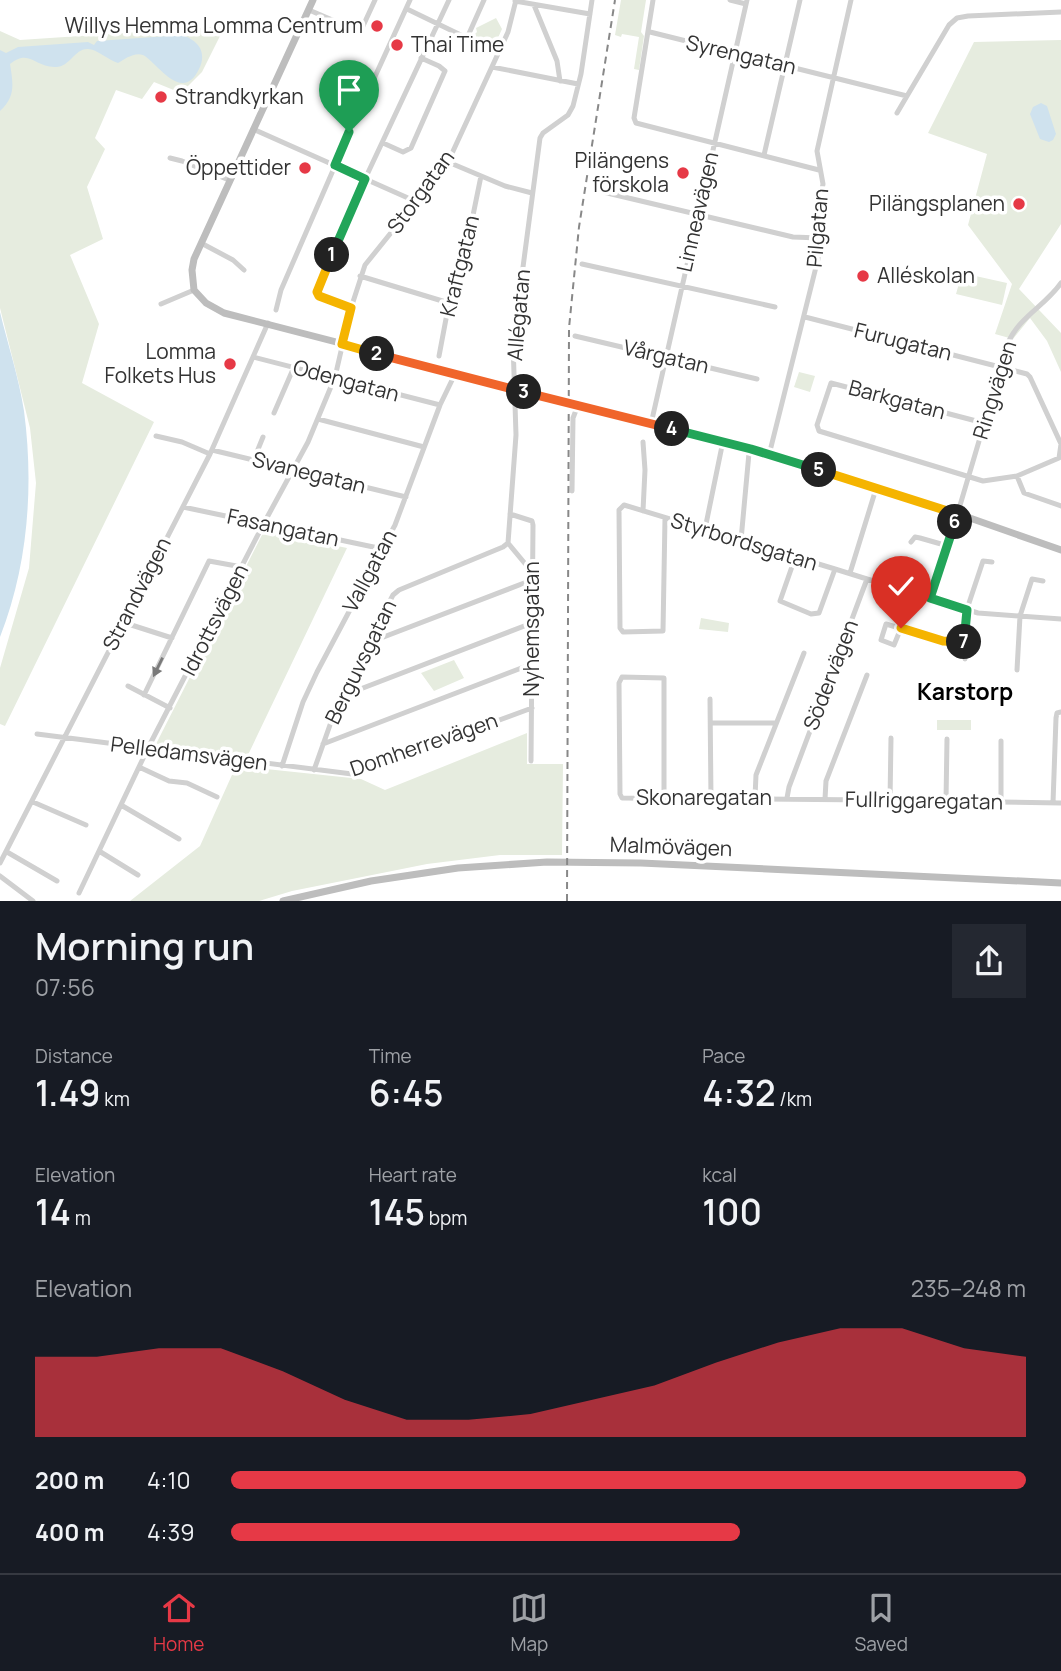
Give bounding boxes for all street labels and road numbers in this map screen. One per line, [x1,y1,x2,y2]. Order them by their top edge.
street label: Syrengatan [683,28,799,80]
street label: Storgatan [380,144,460,239]
street label: Linneavägen [670,149,724,275]
street label: Pilgatan [800,187,834,269]
street label: Kraftgatan [433,212,485,320]
street label: Allégatan [500,268,536,362]
street label: Furugatan [851,315,955,367]
street label: Vårgatan [621,333,712,379]
street label: Ringvägen [966,337,1022,442]
street label: Odengatan [290,352,402,408]
street label: Barkgatan [846,373,949,425]
street label: Svanegatan [250,444,369,500]
street label: Fasangatan [225,502,342,553]
street label: Styrbordsgatan [668,505,821,577]
street label: Vallgatan [336,524,403,617]
street label: Strandvägen [96,532,177,655]
street label: Idrottsvägen [174,559,254,680]
street label: Nyhemsgatan [517,561,545,697]
street label: Berguvsgatan [318,595,402,728]
street label: Södervägen [796,615,864,734]
street label: Domherrevägen [346,706,501,782]
street label: Pelledamsvägen [109,729,269,777]
street label: Skonaregatan [636,783,772,811]
street label: Fullriggaregatan [845,785,1003,815]
street label: Malmövägen [609,830,733,862]

